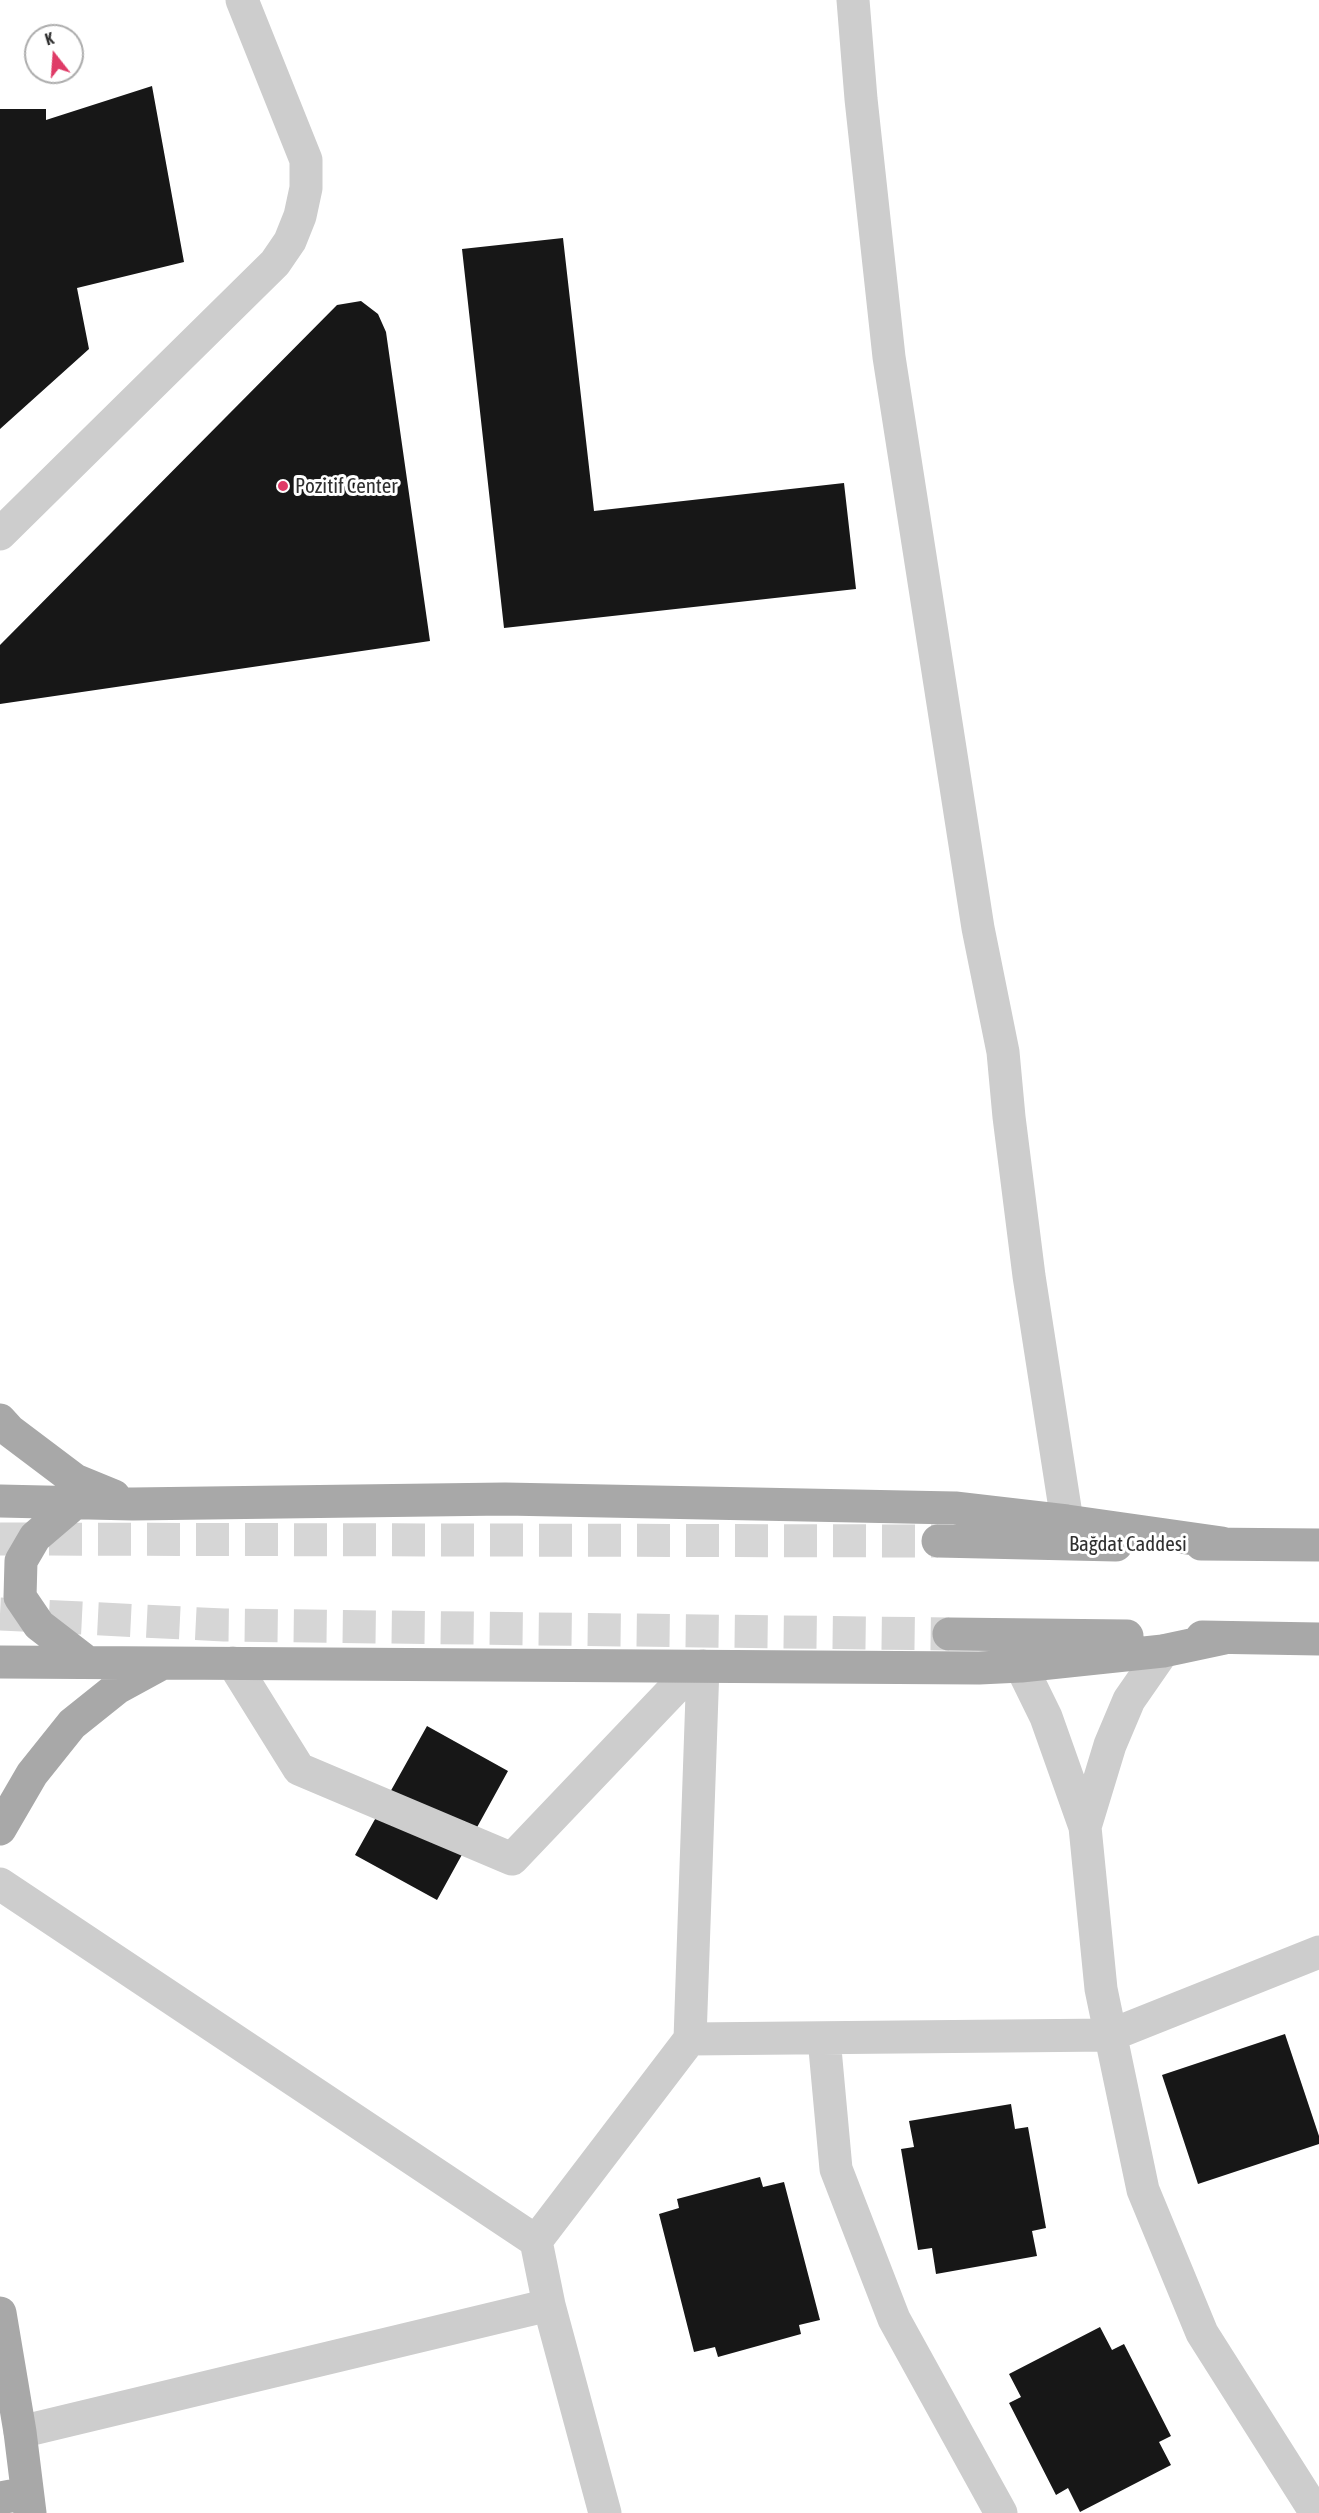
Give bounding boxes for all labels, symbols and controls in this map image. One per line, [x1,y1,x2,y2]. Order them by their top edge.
north arrow [24,24,84,84]
text: K [43,29,56,48]
place label: Pozitif Center [295,473,397,499]
marker: Pozitif Center [276,479,290,493]
street label: Bağdat Caddesi [1069,1531,1187,1557]

